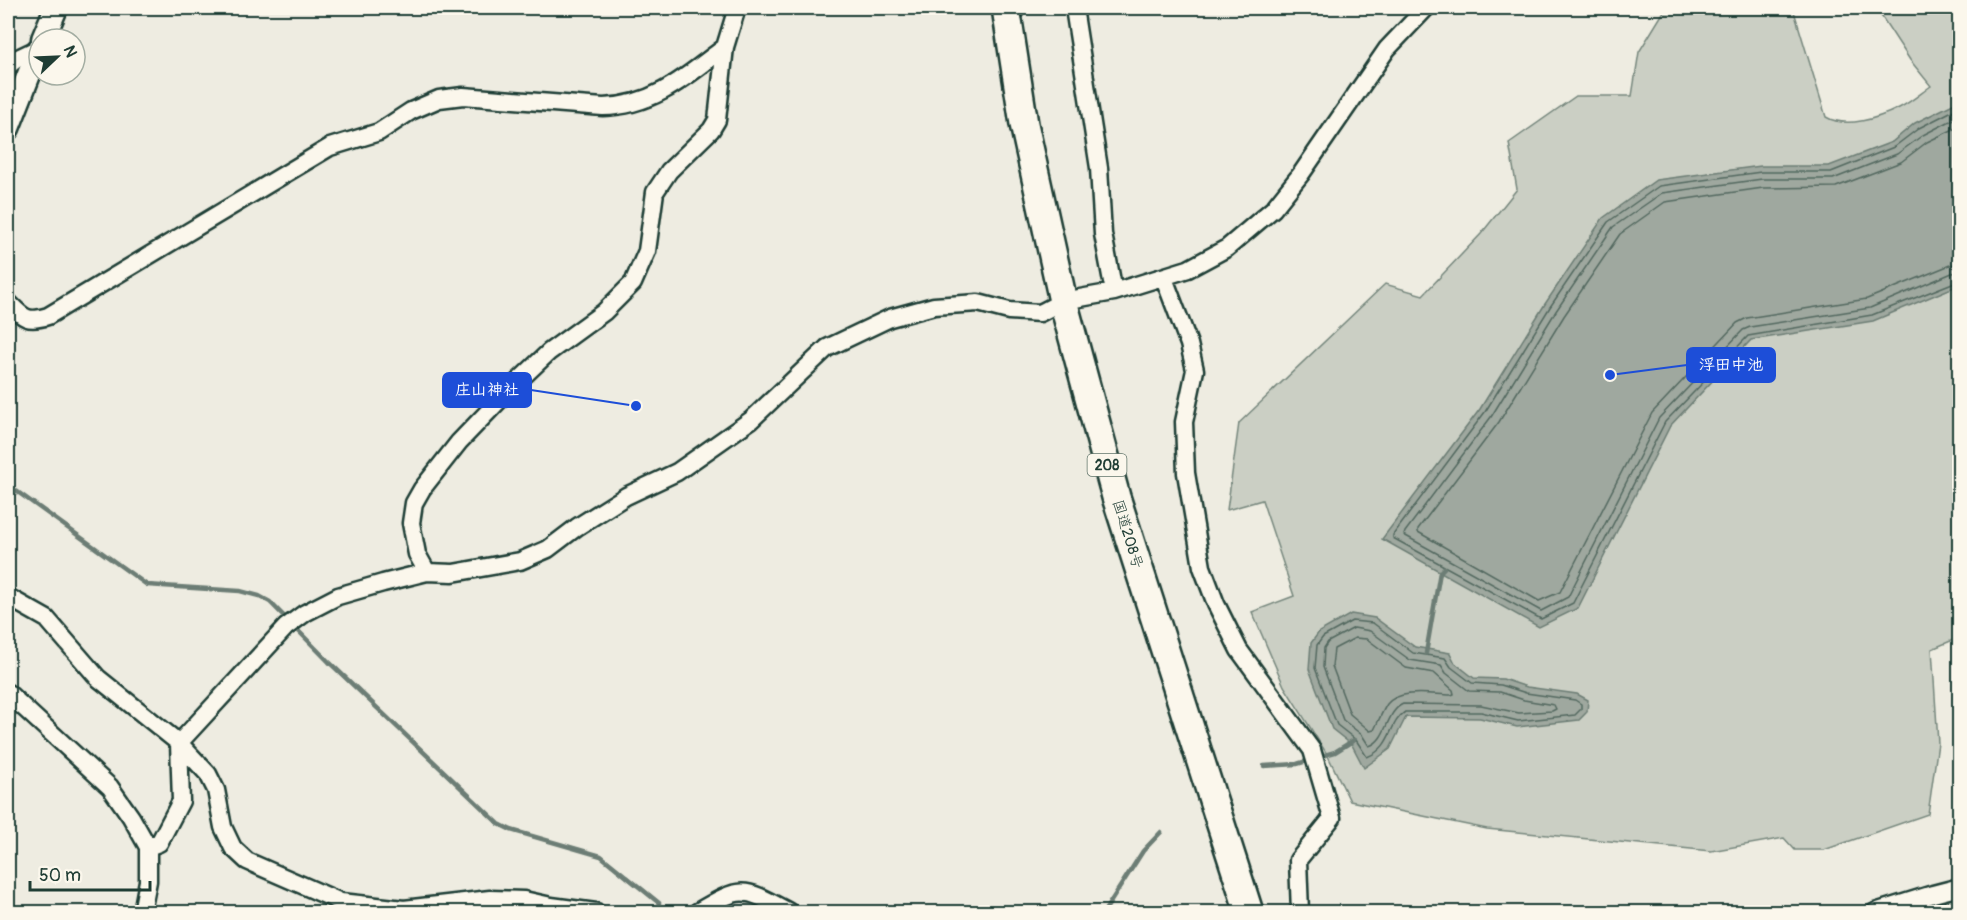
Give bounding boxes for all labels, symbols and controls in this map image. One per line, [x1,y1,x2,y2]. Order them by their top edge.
north arrow [27,27,87,87]
text: N [59,43,81,61]
callout: 浮田中池 [1687,348,1775,382]
text: 浮田中池 [1699,355,1763,375]
callout: 庄山神社 [443,373,531,407]
text: 庄山神社 [455,380,519,400]
road number: 208 [1088,454,1126,476]
street label: 国道208号 [1108,497,1147,571]
scale bar [30,854,150,892]
text: 50 m [39,864,81,887]

